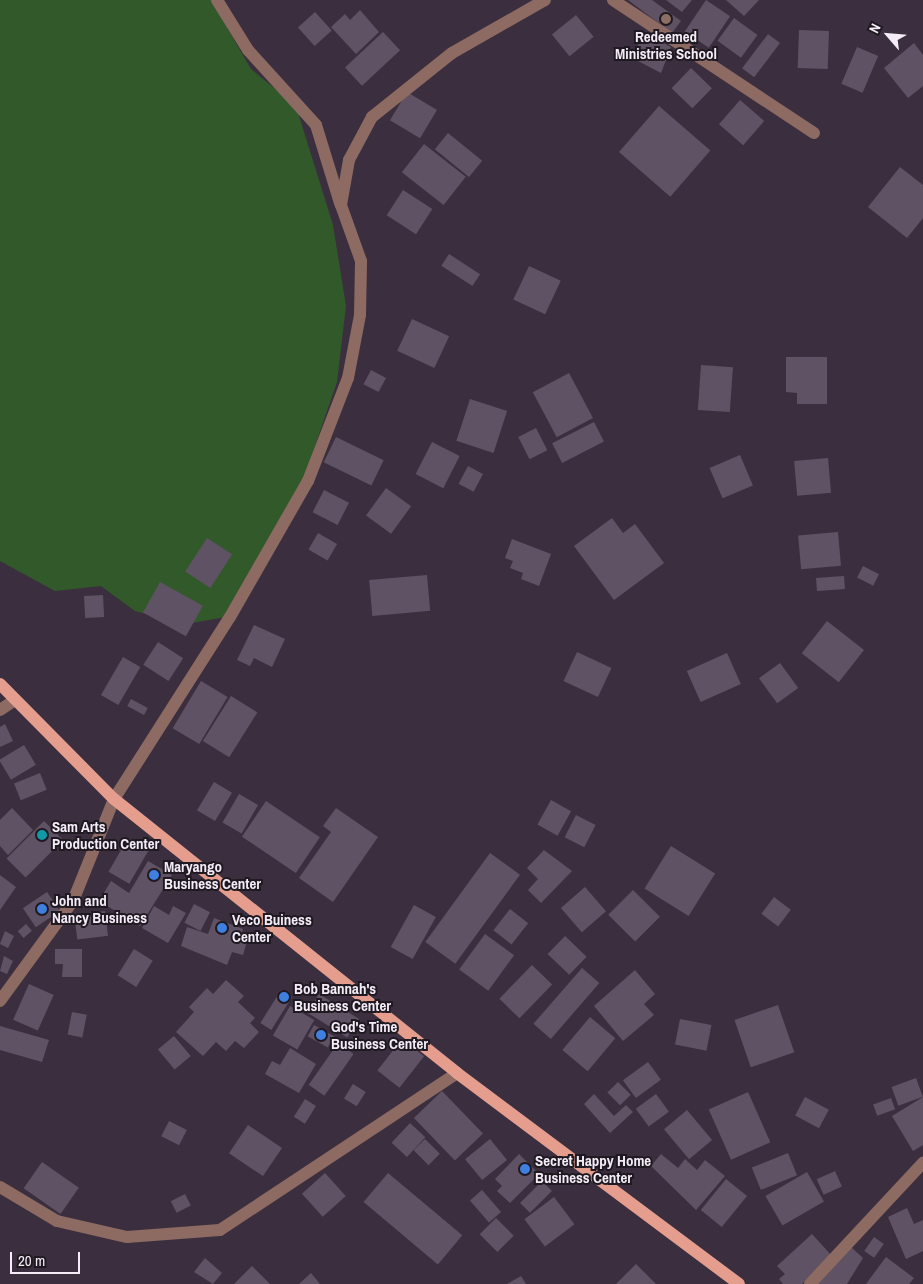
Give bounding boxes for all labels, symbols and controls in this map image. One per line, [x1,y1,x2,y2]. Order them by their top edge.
north arrow [863,10,913,60]
marker: Redeemed Ministries School [660,13,672,25]
text: N [865,20,885,36]
place label: Redeemed Ministries School [615,27,717,62]
place label: Sam Arts Production Center [52,817,159,852]
marker: Sam Arts Production Center [36,829,48,841]
place label: Maryango Business Center [164,857,261,892]
marker: Maryango Business Center [148,869,160,881]
place label: John and Nancy Business [52,891,147,926]
marker: John and Nancy Business [36,903,48,915]
place label: Veco Buiness Center [232,910,312,945]
marker: Veco Buiness Center [216,922,228,934]
place label: Bob Bannah's Business Center [294,979,391,1014]
marker: Bob Bannah's Business Center [278,991,290,1003]
place label: God's Time Business Center [331,1017,428,1052]
marker: God's Time Business Center [315,1029,327,1041]
place label: Secret Happy Home Business Center [535,1151,651,1186]
marker: Secret Happy Home Business Center [519,1163,531,1175]
scale bar [12,1242,82,1274]
text: 20 m [18,1250,45,1271]

